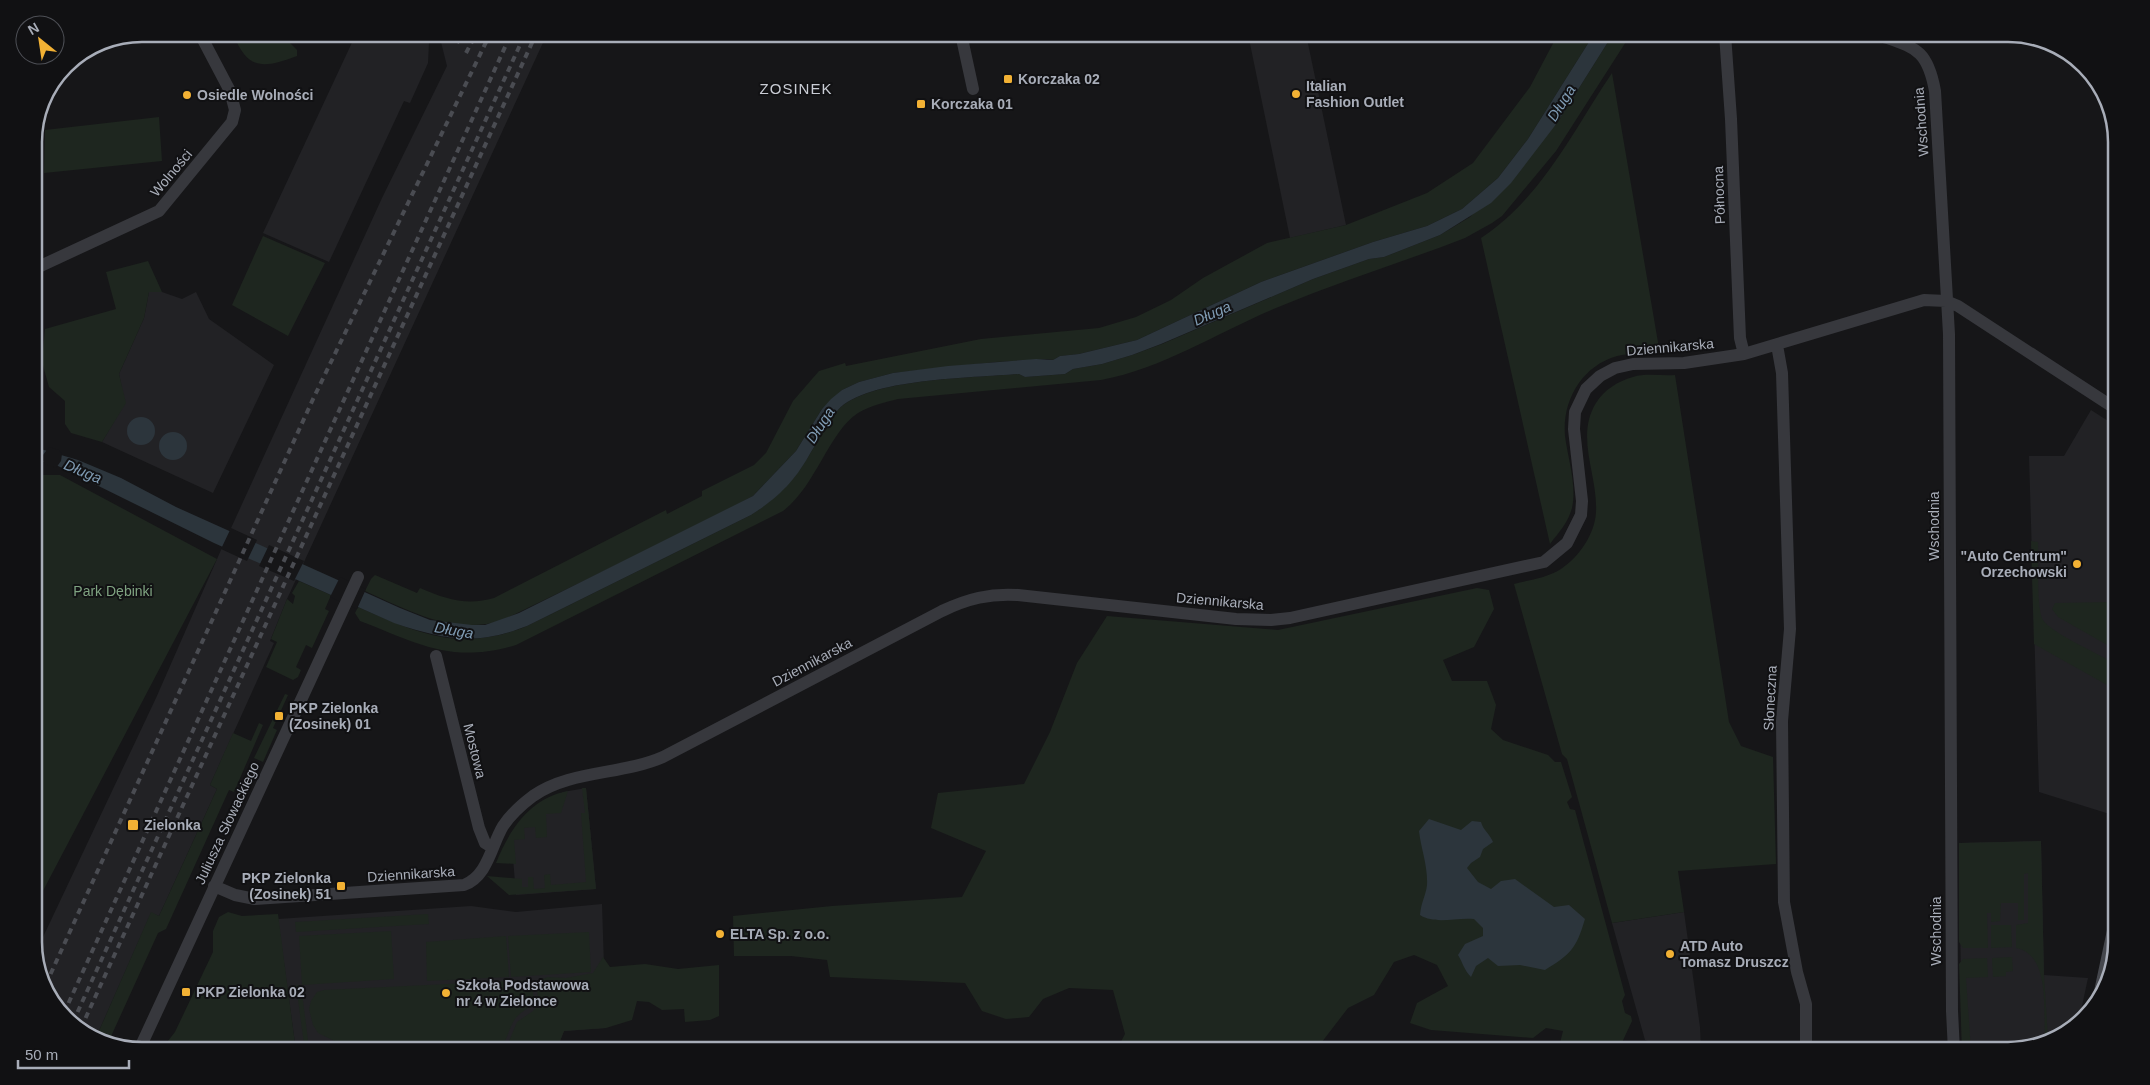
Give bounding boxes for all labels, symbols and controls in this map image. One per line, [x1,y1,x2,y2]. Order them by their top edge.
north arrow [15,15,65,65]
text: N [25,19,42,38]
place label: Korczaka 02 [1018,71,1100,87]
marker: Korczaka 02 [1002,73,1014,85]
place label: Italian Fashion Outlet [1306,78,1404,110]
district label: ZOSINEK [760,80,832,97]
water label: Długa [1543,82,1579,124]
place label: Osiedle Wolności [197,87,313,103]
street label: Wschodnia [1911,87,1931,157]
marker: Italian Fashion Outlet [1290,88,1302,100]
marker: Osiedle Wolności [181,89,193,101]
place label: Korczaka 01 [931,96,1013,112]
marker: Korczaka 01 [915,98,927,110]
street label: Wolności [147,146,195,200]
street label: Północna [1710,165,1728,224]
water label: Długa [1191,297,1233,329]
street label: Dziennikarska [1626,335,1715,359]
water label: Długa [802,404,838,446]
water label: Długa [62,456,104,486]
street label: Wschodnia [1926,491,1942,561]
place label: "Auto Centrum" Orzechowski [1960,548,2067,580]
marker: "Auto Centrum" Orzechowski [2071,558,2083,570]
park label: Park Dębinki [73,583,153,599]
street label: Dziennikarska [1176,589,1265,613]
water label: Długa [433,618,475,642]
street label: Dziennikarska [769,634,855,690]
street label: Słoneczna [1760,665,1780,731]
place label: PKP Zielonka (Zosinek) 01 [289,700,378,732]
marker: PKP Zielonka (Zosinek) 01 [273,710,285,722]
street label: Mostowa [460,722,490,780]
street label: Juliusza Słowackiego [192,759,262,887]
place label: Zielonka [144,817,201,833]
marker: Zielonka [126,818,140,832]
street label: Dziennikarska [367,863,456,885]
place label: PKP Zielonka (Zosinek) 51 [242,870,331,902]
marker: PKP Zielonka (Zosinek) 51 [335,880,347,892]
street label: Wschodnia [1928,896,1944,966]
place label: ELTA Sp. z o.o. [730,926,829,942]
marker: ELTA Sp. z o.o. [714,928,726,940]
place label: ATD Auto Tomasz Druszcz [1680,938,1789,970]
marker: ATD Auto Tomasz Druszcz [1664,948,1676,960]
place label: Szkoła Podstawowa nr 4 w Zielonce [456,977,589,1009]
place label: PKP Zielonka 02 [196,984,305,1000]
marker: PKP Zielonka 02 [180,986,192,998]
marker: Szkoła Podstawowa nr 4 w Zielonce [440,987,452,999]
scale bar [18,1038,129,1070]
text: 50 m [25,1046,58,1063]

